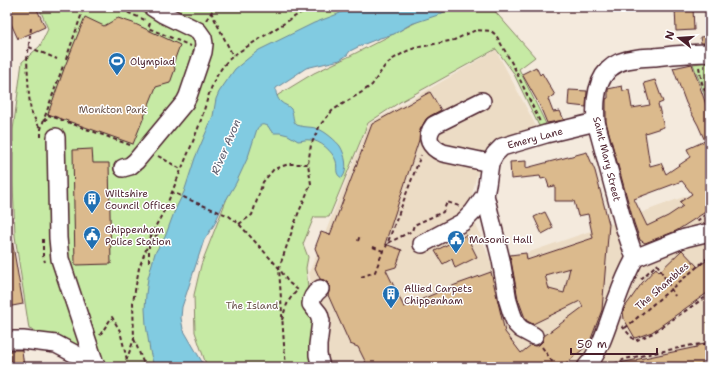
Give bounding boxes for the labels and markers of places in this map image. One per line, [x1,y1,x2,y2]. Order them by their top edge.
sports icon: Olympiad [107,51,127,76]
place label: Olympiad [130,55,176,68]
place label: Wiltshire Council Offices [105,187,176,212]
building icon: Wiltshire Council Offices [82,189,102,214]
place label: Chippenham Police Station [105,223,171,248]
public building icon: Chippenham Police Station [82,225,102,250]
public building icon: Masonic Hall [446,229,466,254]
place label: Masonic Hall [469,233,532,246]
place label: Allied Carpets Chippenham [404,282,472,307]
building icon: Allied Carpets Chippenham [381,284,401,309]

